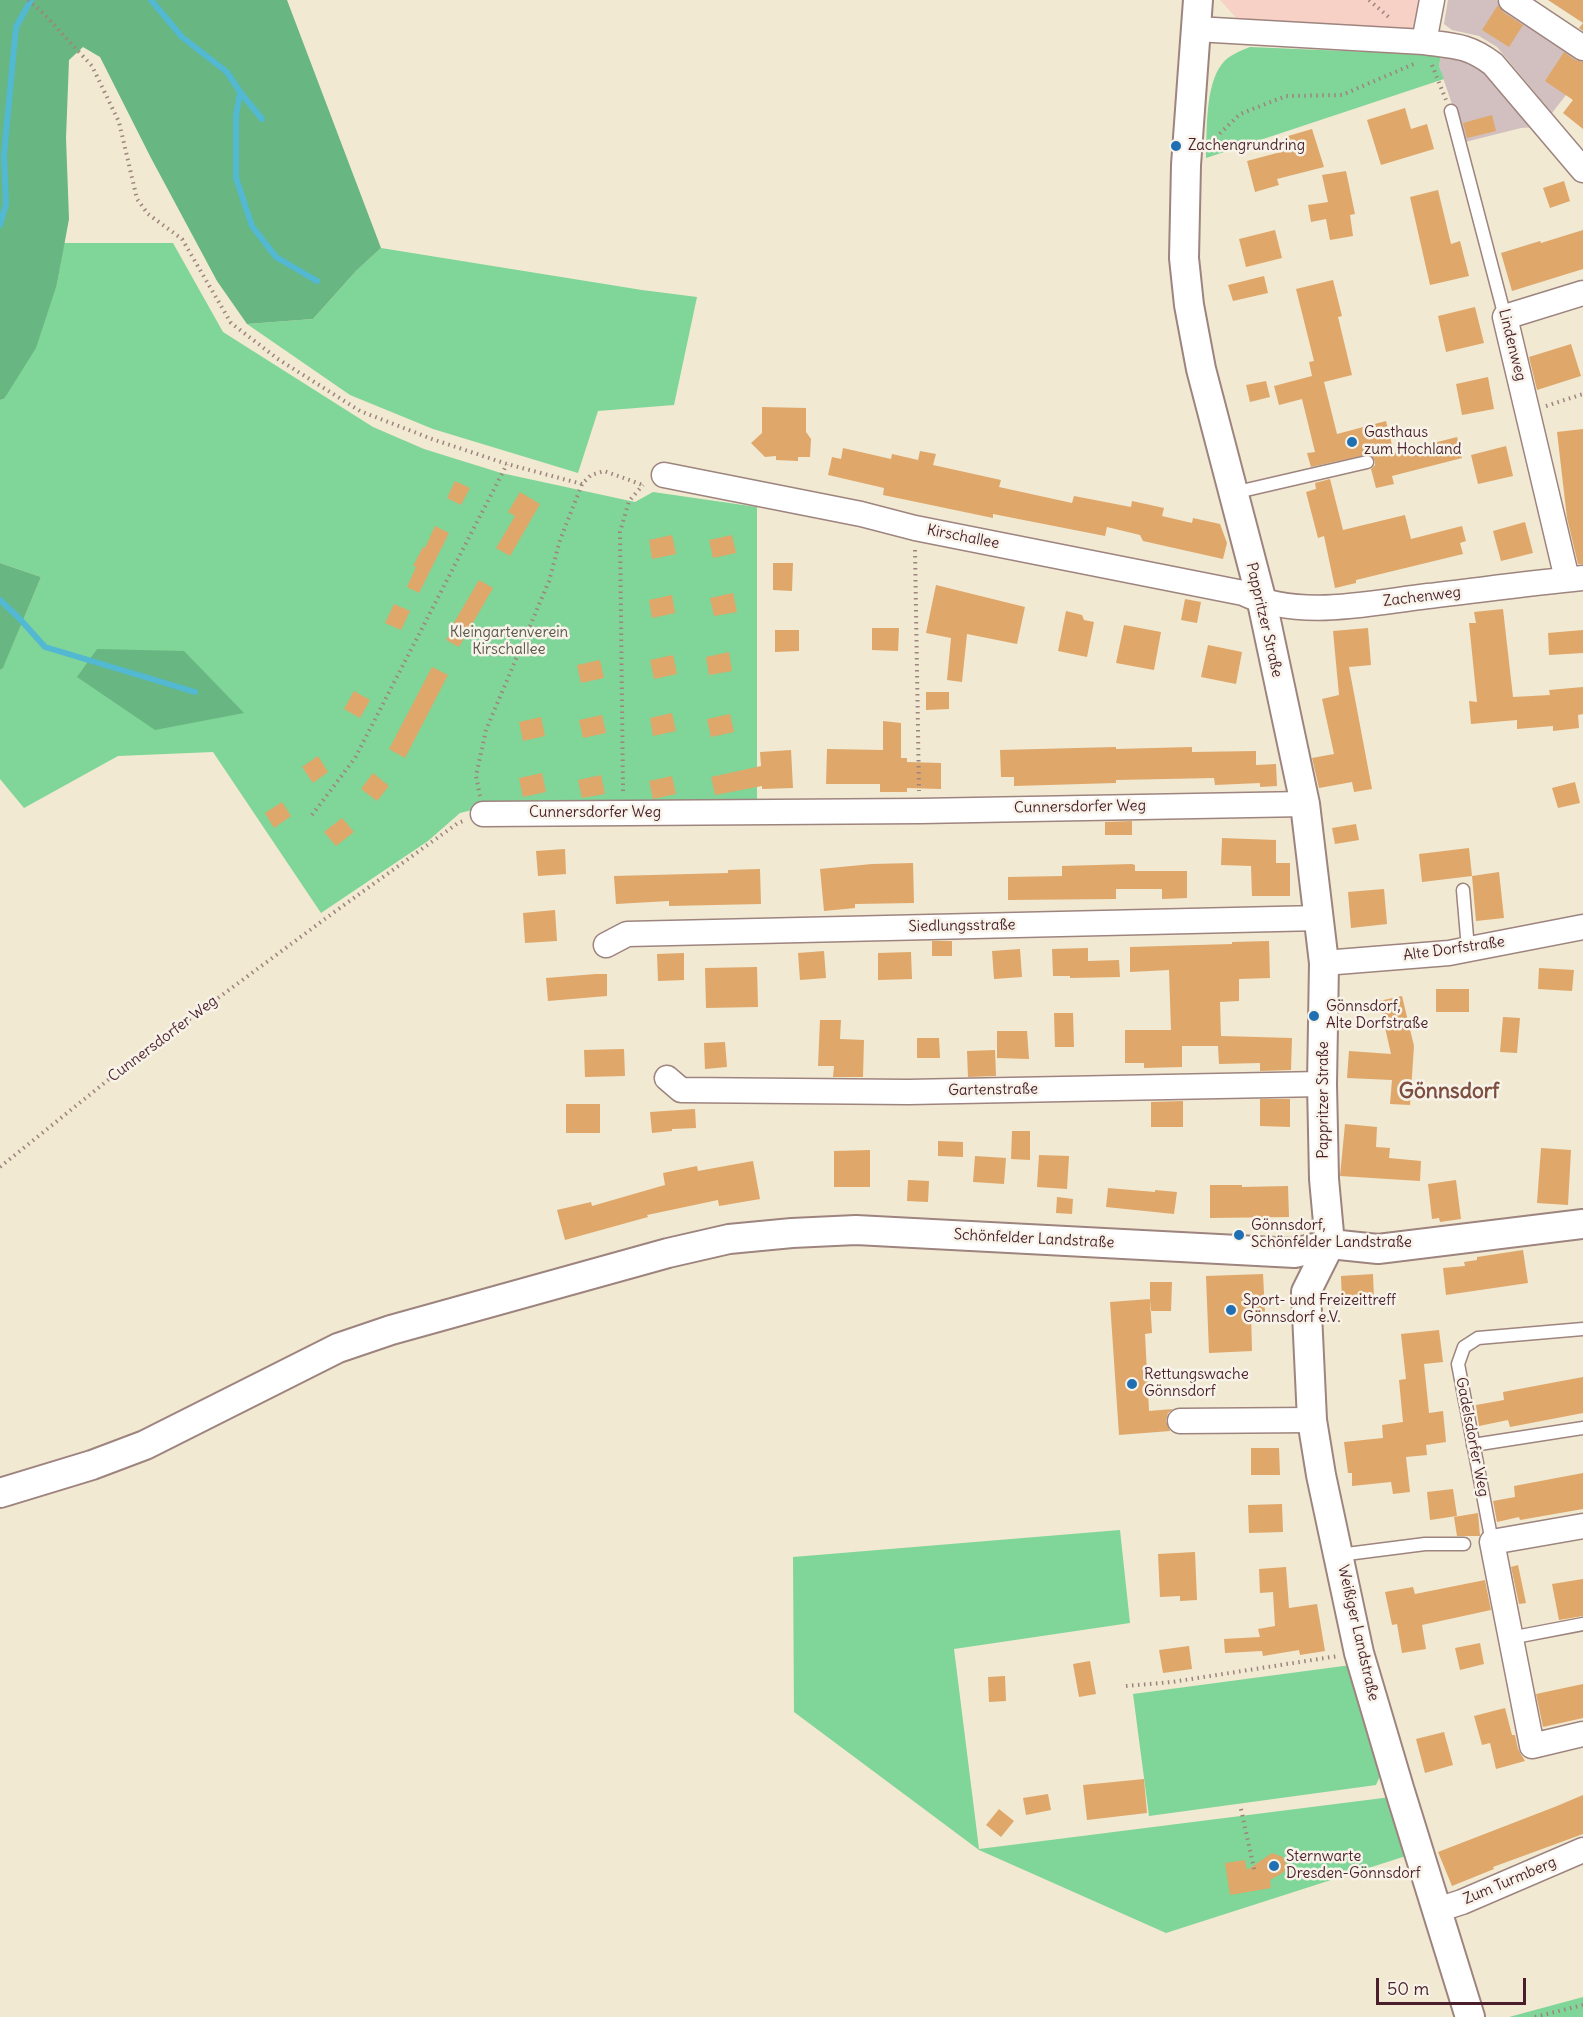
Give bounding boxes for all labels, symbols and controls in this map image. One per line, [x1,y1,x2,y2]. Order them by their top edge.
place label: Zachengrundring [1188,137,1305,155]
marker: Zachengrundring [1169,139,1183,153]
street label: Lindenweg [1494,307,1530,383]
place label: Gasthaus zum Hochland [1364,424,1462,459]
marker: Gasthaus zum Hochland [1345,435,1359,449]
street label: Kirschallee [925,521,1001,553]
street label: Pappritzer Straße [1242,561,1286,679]
street label: Zachenweg [1382,583,1462,611]
park label: Kleingartenverein Kirschallee [450,624,568,659]
street label: Cunnersdorfer Weg [1014,797,1146,817]
street label: Cunnersdorfer Weg [529,804,661,822]
street label: Siedlungsstraße [908,916,1016,936]
street label: Alte Dorfstraße [1402,933,1506,965]
street label: Cunnersdorfer Weg [105,992,221,1086]
place label: Gönnsdorf, Alte Dorfstraße [1326,998,1428,1033]
marker: Gönnsdorf, Alte Dorfstraße [1307,1009,1321,1023]
street label: Pappritzer Straße [1315,1041,1333,1159]
district label: Gönnsdorf [1399,1079,1499,1105]
street label: Gartenstraße [948,1080,1038,1100]
place label: Gönnsdorf, Schönfelder Landstraße [1251,1217,1412,1252]
street label: Schönfelder Landstraße [953,1226,1115,1252]
marker: Gönnsdorf, Schönfelder Landstraße [1232,1228,1246,1242]
place label: Sport- und Freizeittreff Gönnsdorf e.V. [1243,1292,1396,1327]
marker: Sport- und Freizeittreff Gönnsdorf e.V. [1224,1303,1238,1317]
place label: Rettungswache Gönnsdorf [1144,1366,1249,1401]
street label: Gadelsdorfer Weg [1452,1376,1492,1498]
marker: Rettungswache Gönnsdorf [1125,1377,1139,1391]
street label: Weißiger Landstraße [1334,1563,1382,1703]
place label: Sternwarte Dresden-Gönnsdorf [1286,1848,1421,1883]
street label: Zum Turmberg [1461,1853,1559,1909]
marker: Sternwarte Dresden-Gönnsdorf [1267,1859,1281,1873]
scale bar [1379,1966,1529,2004]
text: 50 m [1387,1977,1429,2000]

